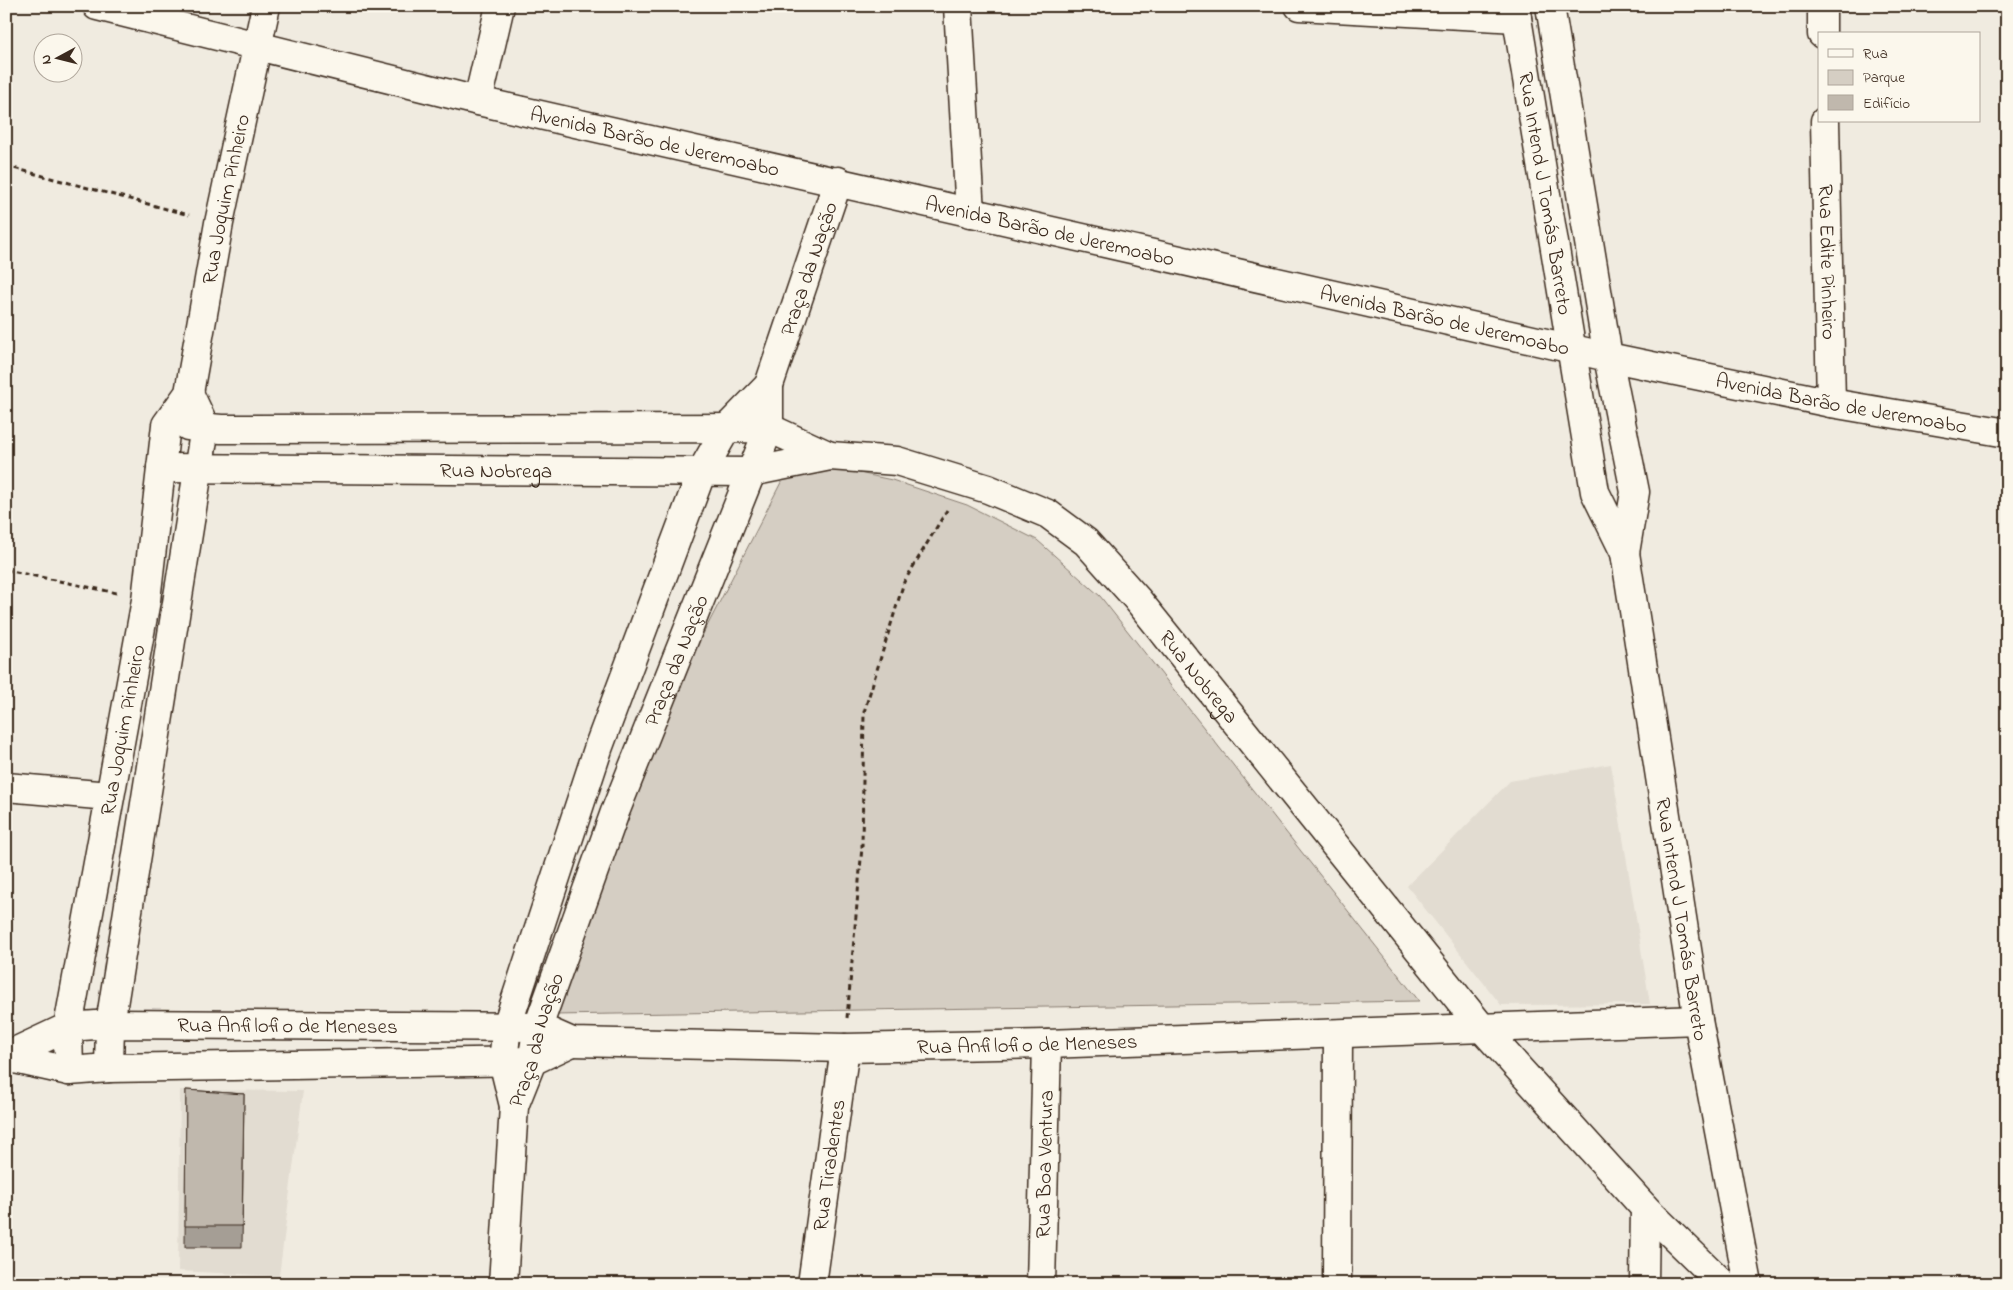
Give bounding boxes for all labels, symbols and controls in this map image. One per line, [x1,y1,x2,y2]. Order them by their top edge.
north arrow [32,32,82,82]
legend [1818,32,1980,122]
text: Rua [1863,43,1888,65]
text: N [36,53,58,65]
text: Parque [1863,67,1905,89]
street label: Rua Intend J Tomás Barreto [1509,70,1579,318]
text: Edifício [1863,93,1910,115]
street label: Avenida Barão de Jeremoabo [527,100,782,186]
street label: Rua Joquim Pinheiro [195,111,259,287]
street label: Rua Edite Pinheiro [1809,184,1843,340]
street label: Avenida Barão de Jeremoabo [922,190,1177,275]
street label: Praça da Nação [774,198,847,340]
street label: Avenida Barão de Jeremoabo [1317,279,1572,365]
street label: Avenida Barão de Jeremoabo [1713,367,1969,443]
street label: Rua Nobrega [440,457,552,490]
street label: Praça da Nação [638,590,718,731]
street label: Rua Nobrega [1151,624,1245,731]
street label: Rua Joquim Pinheiro [94,642,155,818]
street label: Rua Intend J Tomás Barreto [1646,796,1715,1044]
street label: Praça da Nação [502,969,573,1112]
street label: Rua Anfilofio de Meneses [177,1011,398,1043]
street label: Rua Anfilofio de Meneses [917,1028,1138,1064]
street label: Rua Boa Ventura [1029,1090,1063,1239]
street label: Rua Tiradentes [807,1098,855,1233]

